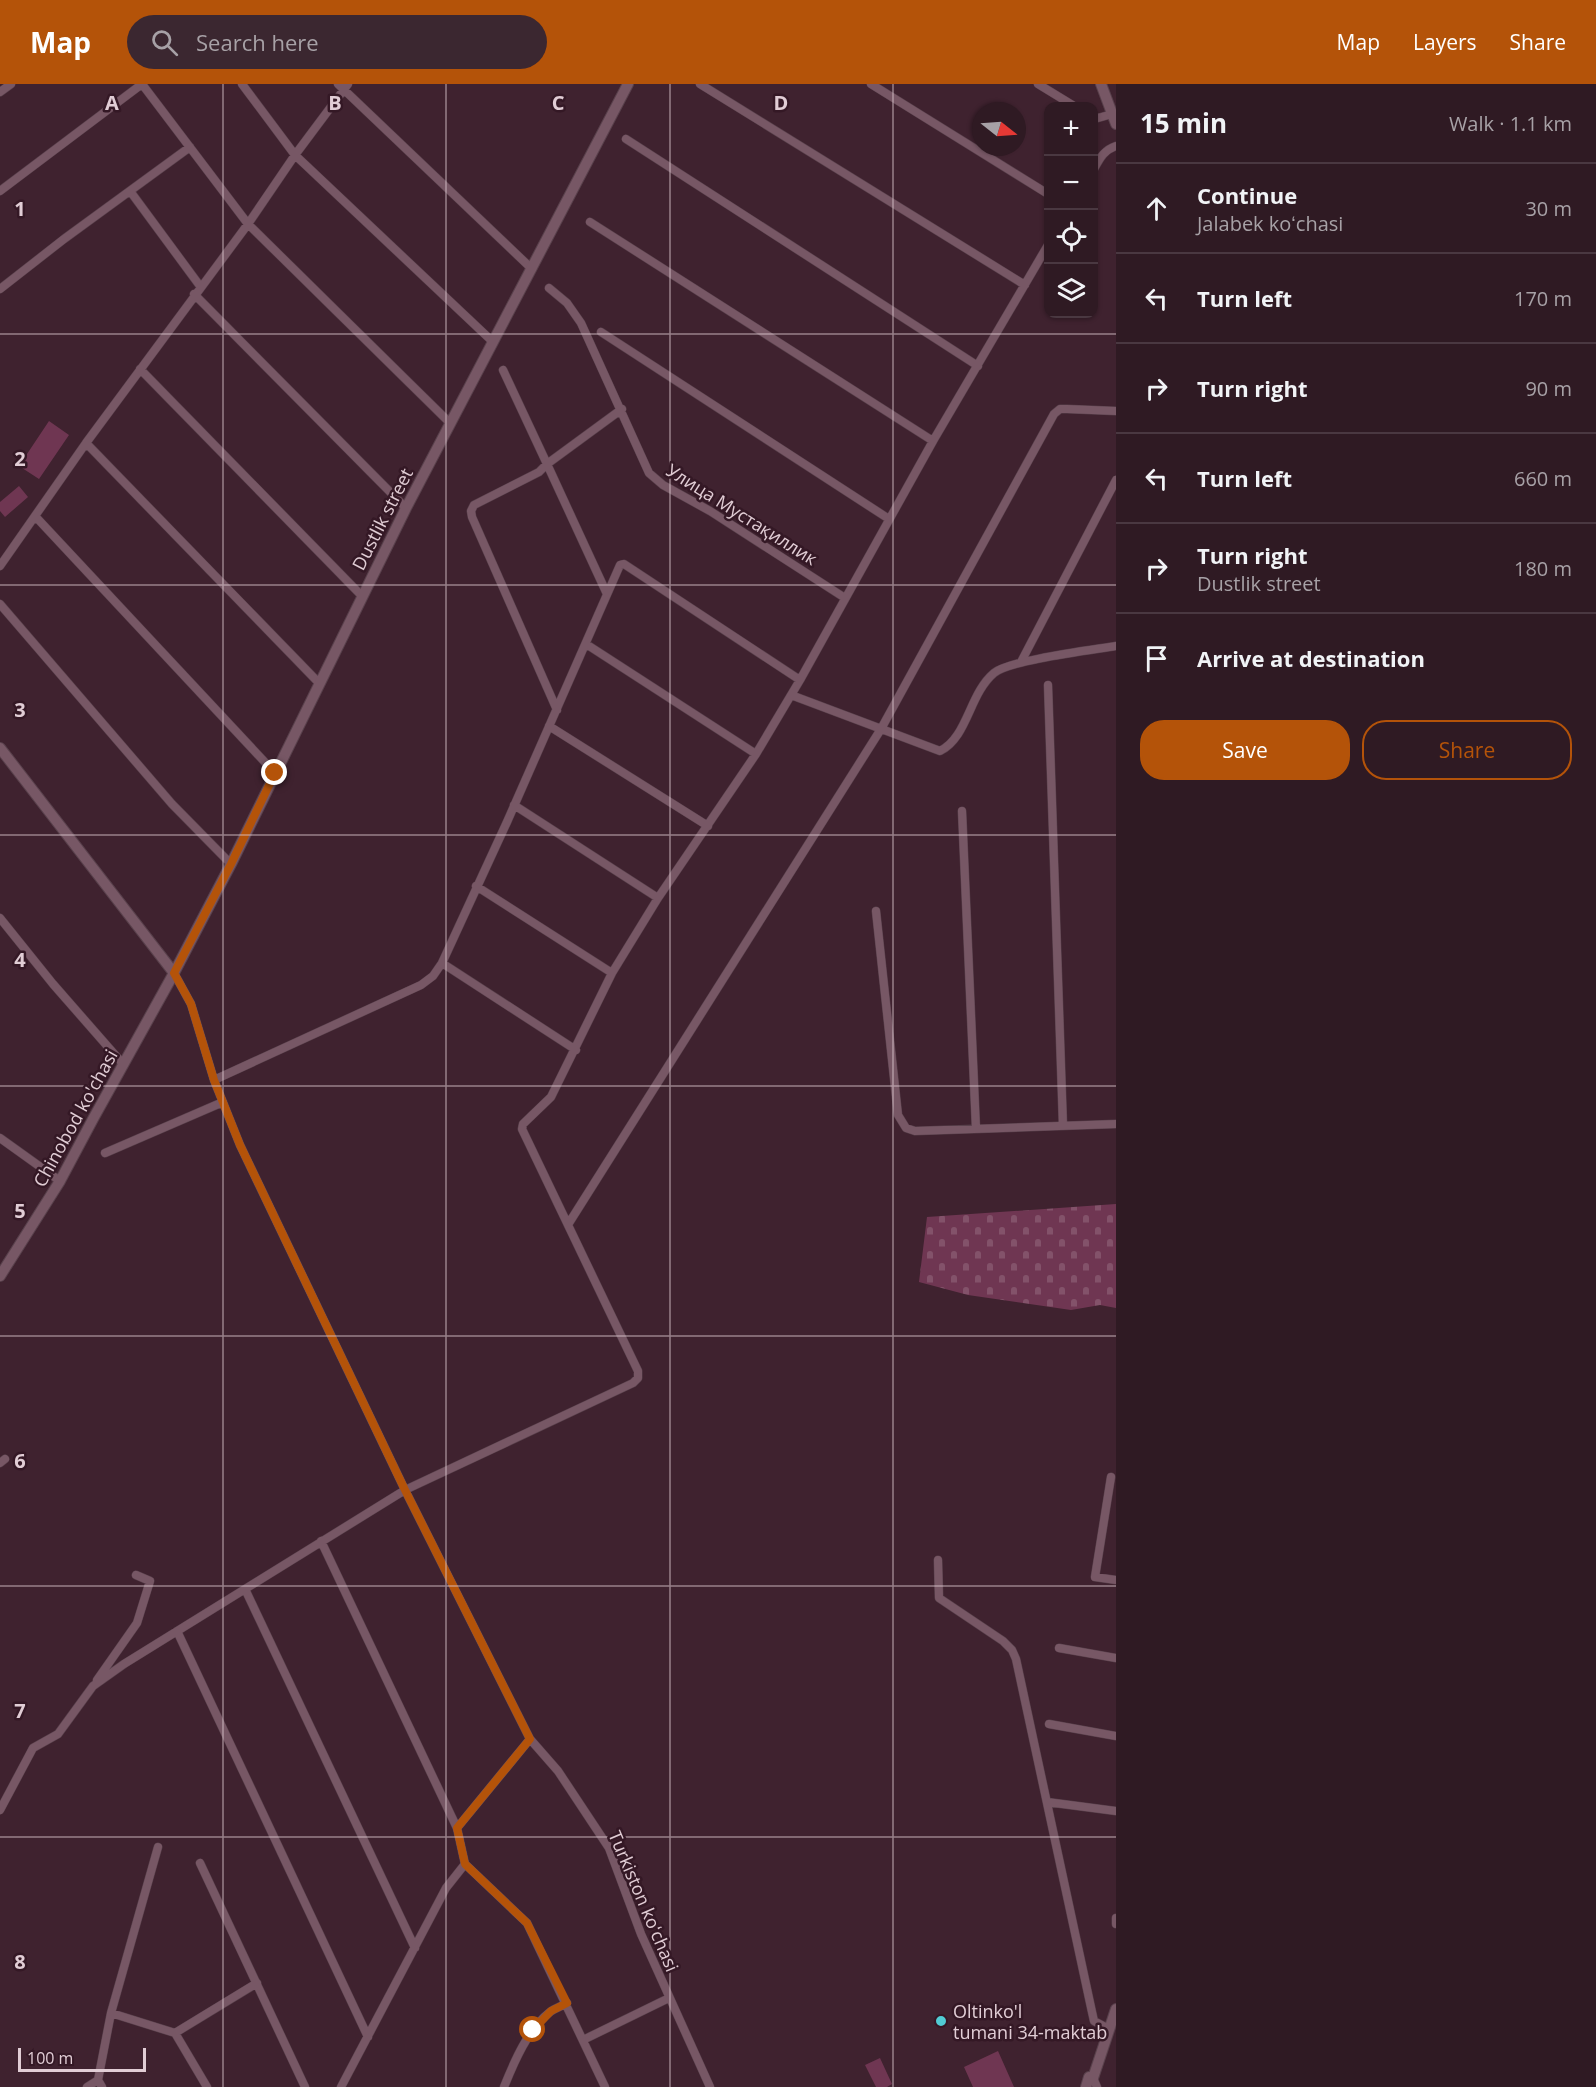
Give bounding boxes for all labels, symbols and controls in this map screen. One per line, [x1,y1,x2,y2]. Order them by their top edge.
search box [127,15,547,69]
text: Map [30,23,91,61]
icon: search [148,26,181,59]
text: Search here [196,27,319,57]
text: Map [1337,28,1380,56]
text: Layers [1413,28,1477,56]
text: Share [1510,28,1566,56]
text: A [105,89,119,116]
text: B [328,89,342,116]
text: C [552,89,565,116]
text: D [774,89,788,116]
north arrow [972,102,1026,156]
map controls [1044,102,1098,318]
button: + [1044,102,1098,156]
text: 15 min [1140,105,1227,141]
text: Walk · 1.1 km [1449,110,1572,137]
button: − [1044,156,1098,210]
text: Continue [1197,180,1297,210]
icon: ahead [1140,192,1173,225]
text: 1 [14,195,26,222]
text: 30 m [1525,195,1572,222]
button: locate [1044,210,1098,264]
text: Jalabek koʻchasi [1197,210,1343,237]
button: layers [1044,264,1098,318]
icon: left [1140,282,1173,315]
text: Turn left [1197,283,1292,313]
text: 170 m [1514,285,1572,312]
icon: right [1140,372,1173,405]
text: Turn right [1197,373,1308,403]
text: 90 m [1525,375,1572,402]
text: 2 [14,445,26,472]
street label: Улица Мустақиллик [662,458,823,571]
icon: left [1140,462,1173,495]
text: Turn left [1197,463,1292,493]
street label: Dustlik street [346,464,418,574]
text: 660 m [1514,465,1572,492]
text: Turn right [1197,540,1308,570]
icon: right [1140,552,1173,585]
text: 180 m [1514,555,1572,582]
text: Dustlik street [1197,570,1321,597]
icon: arrive [1140,642,1173,675]
text: Arrive at destination [1197,643,1425,673]
text: 3 [14,696,26,723]
button: Save [1140,720,1350,780]
button: Share [1362,720,1572,780]
route end [261,759,287,785]
text: 4 [14,946,26,973]
street label: Chinobod ko'chasi [27,1045,123,1191]
text: 5 [14,1197,26,1224]
text: 6 [14,1447,26,1474]
text: 7 [14,1697,26,1724]
street label: Turkiston koʻchasi [603,1827,685,1975]
text: 8 [14,1948,26,1975]
place label: Oltinko'l tumani 34-maktab [953,1999,1107,2044]
marker: Oltinko'l tumani 34-maktab [934,2014,948,2028]
route start [519,2016,545,2042]
scale bar [18,2045,146,2072]
text: 100 m [27,2047,73,2069]

